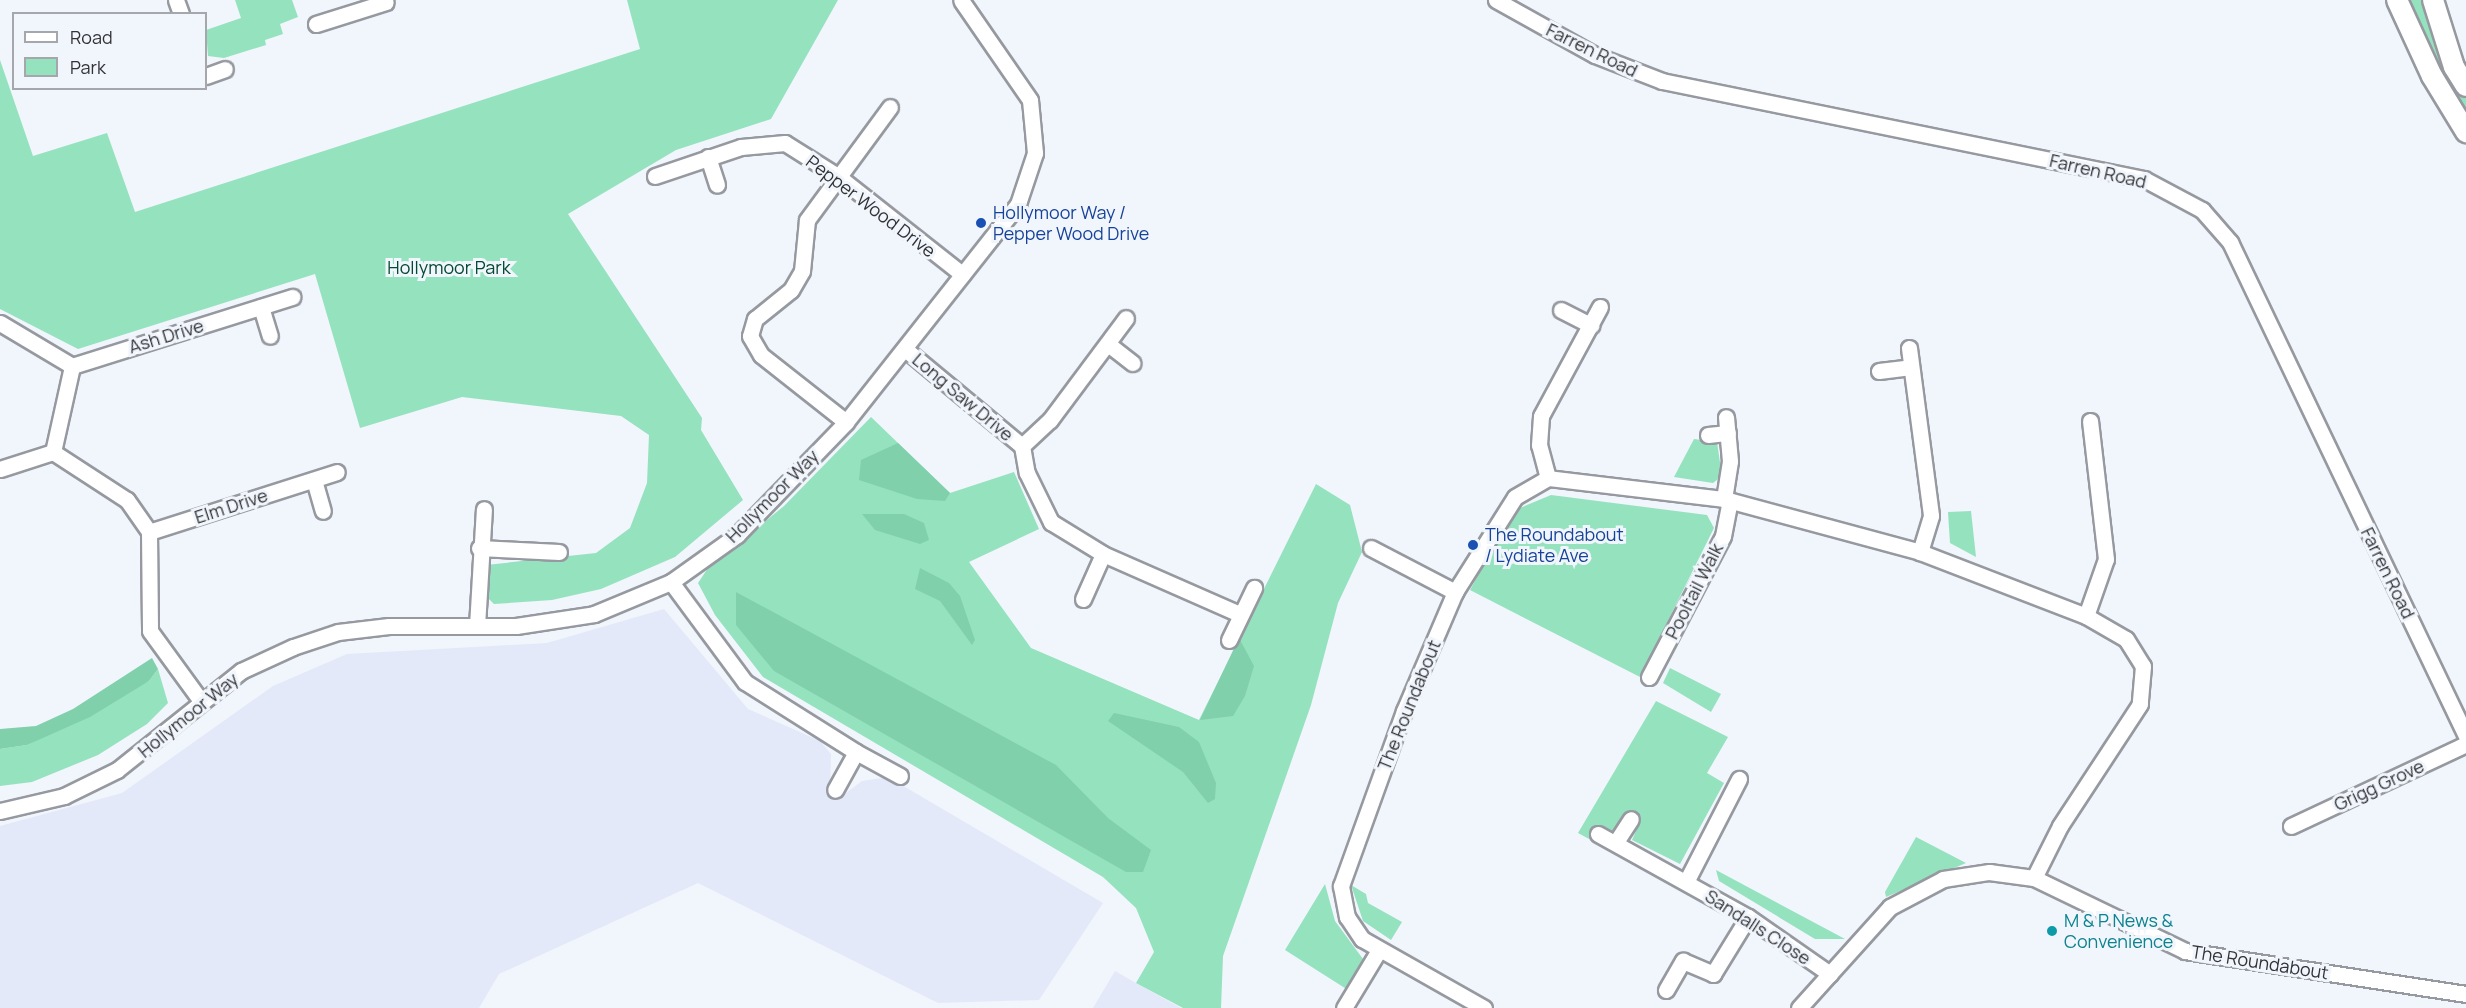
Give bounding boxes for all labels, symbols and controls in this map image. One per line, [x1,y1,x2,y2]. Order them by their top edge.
legend [12,12,207,90]
street label: Farren Road [1543,19,1641,81]
text: Road [70,25,113,49]
text: Park [70,55,106,79]
street label: Farren Road [2047,149,2149,193]
street label: Pepper Wood Drive [802,150,940,262]
place label: Hollymoor Way / Pepper Wood Drive [993,202,1149,244]
marker: Hollymoor Way / Pepper Wood Drive [974,216,988,230]
park label: Hollymoor Park [387,256,511,278]
street label: Ash Drive [126,314,206,358]
street label: Long Saw Drive [908,349,1018,445]
street label: Hollymoor Way [721,445,823,547]
street label: Elm Drive [192,484,270,528]
place label: The Roundabout / Lydiate Ave [1485,524,1624,566]
street label: Farren Road [2357,524,2419,622]
marker: The Roundabout / Lydiate Ave [1466,538,1480,552]
street label: Pooltail Walk [1661,539,1727,643]
street label: The Roundabout [1373,637,1445,773]
street label: Hollymoor Way [134,668,242,762]
street label: Grigg Grove [2331,755,2427,815]
street label: Sandalls Close [1701,885,1815,969]
place label: M & P News & Convenience [2064,910,2173,952]
marker: M & P News & Convenience [2045,924,2059,938]
street label: The Roundabout [2190,940,2330,984]

